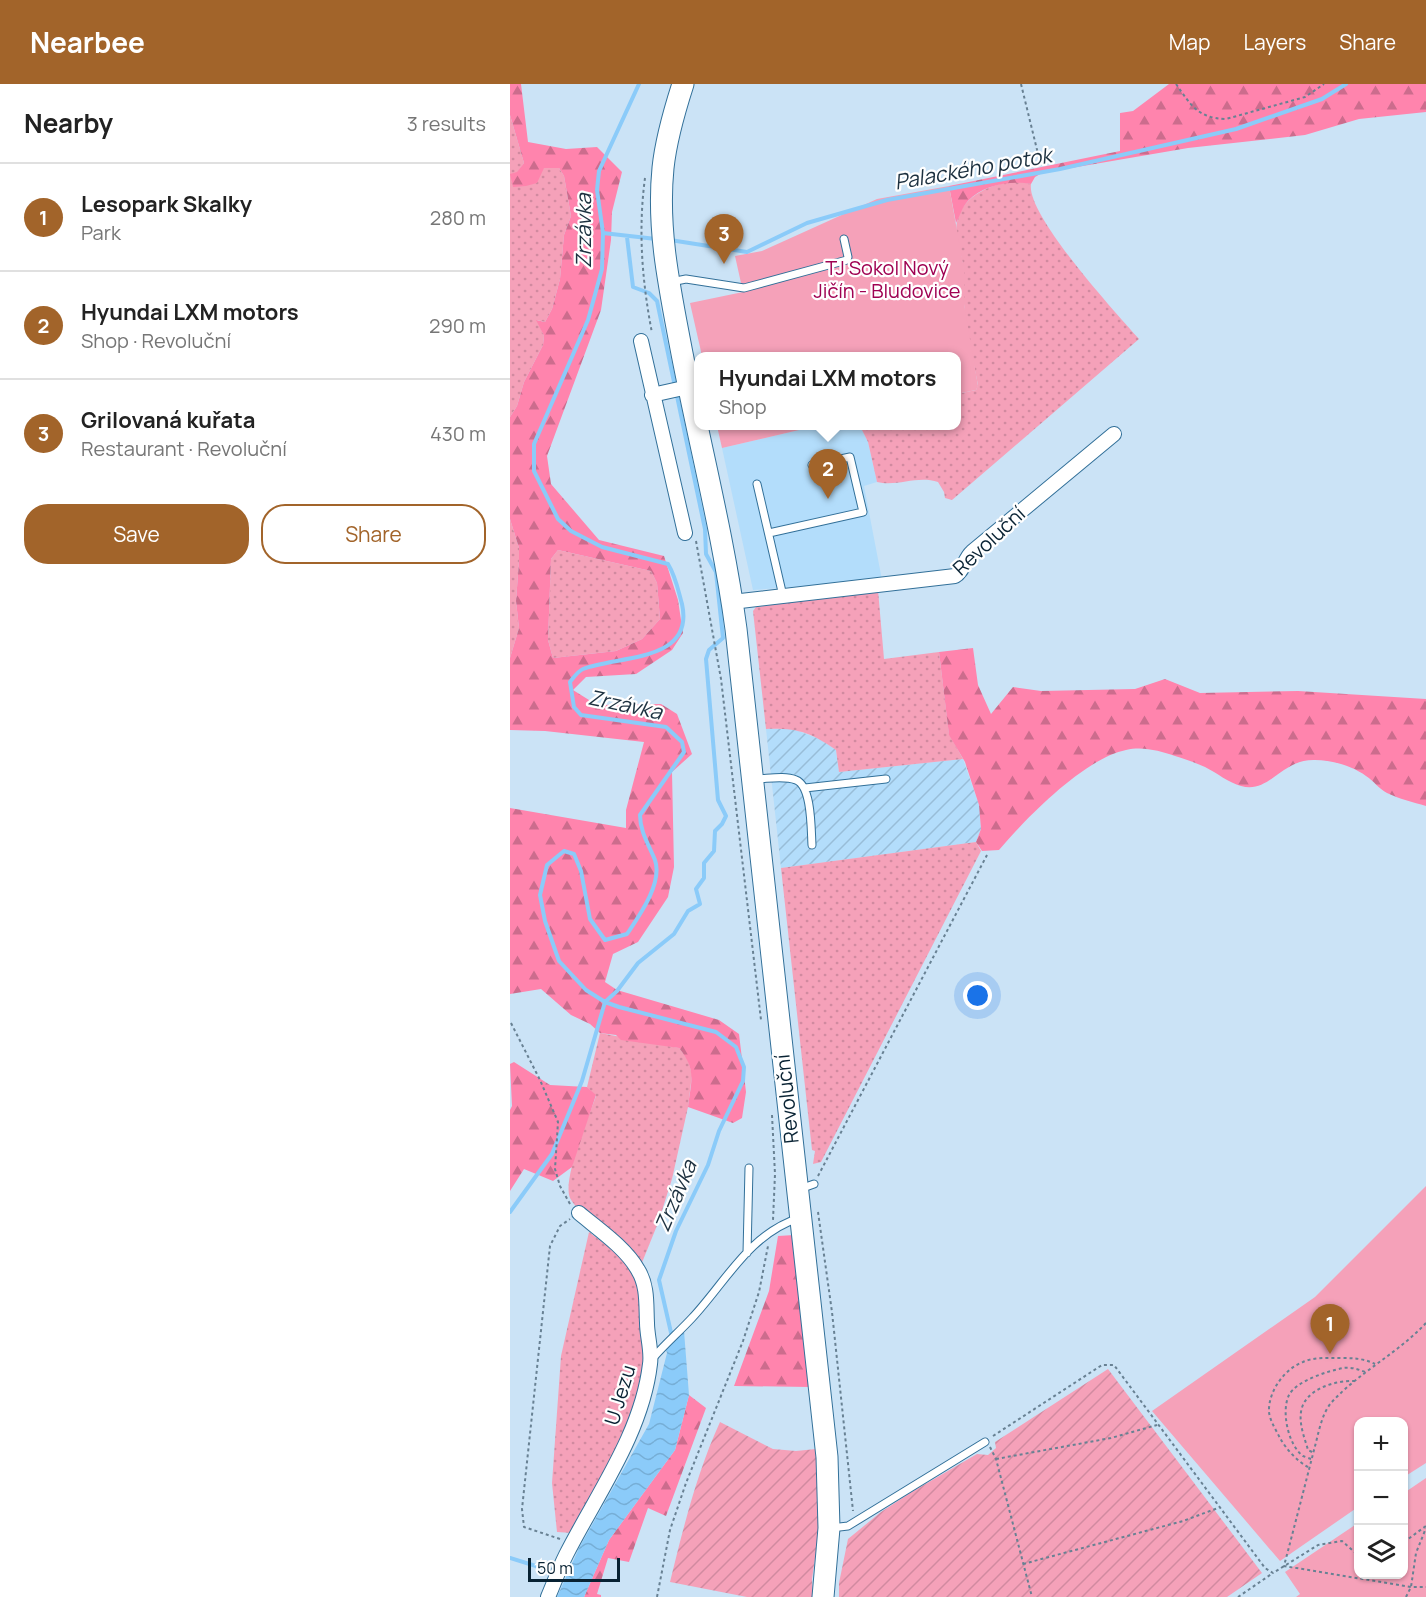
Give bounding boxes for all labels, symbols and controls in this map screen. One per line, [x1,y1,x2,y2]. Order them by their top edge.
text: Nearbee [30,23,145,61]
text: Map [1169,28,1210,56]
text: Layers [1243,28,1306,56]
text: Share [1339,28,1396,56]
text: Nearby [24,105,113,141]
text: 3 results [407,110,486,137]
water label: Palackého potok [892,140,1056,196]
text: Lesopark Skalky [81,189,252,219]
water label: Zrzávka [569,192,597,268]
text: 1 [39,204,48,231]
text: 280 m [430,204,486,231]
pin: 3 [704,214,744,264]
text: Park [81,219,121,246]
park label: TJ Sokol Nový Jičín - Bludovice [813,254,961,304]
text: Hyundai LXM motors [81,297,299,327]
text: 2 [38,312,49,339]
text: 290 m [429,312,486,339]
text: Shop · Revoluční [81,327,231,354]
popup [694,352,961,430]
text: Hyundai LXM motors [719,363,936,393]
text: Shop [719,393,767,420]
text: Grilovaná kuřata [81,405,255,435]
text: 3 [38,420,49,447]
text: 430 m [430,420,486,447]
text: Restaurant · Revoluční [81,435,287,462]
pin: 2 [808,450,848,499]
street label: Revoluční [947,500,1031,581]
button: Save [24,504,249,564]
button: Share [261,504,486,564]
water label: Zrzávka [586,683,666,726]
your location [963,981,992,1010]
street label: Revoluční [768,1053,805,1145]
water label: Zrzávka [648,1154,703,1236]
pin: 1 [1310,1304,1350,1354]
street label: U Jezu [598,1362,641,1428]
map controls [1354,1417,1408,1579]
button: + [1354,1417,1408,1471]
button: − [1354,1471,1408,1525]
button: layers [1354,1525,1408,1579]
scale bar [528,1555,620,1582]
text: 50 m [537,1557,573,1579]

